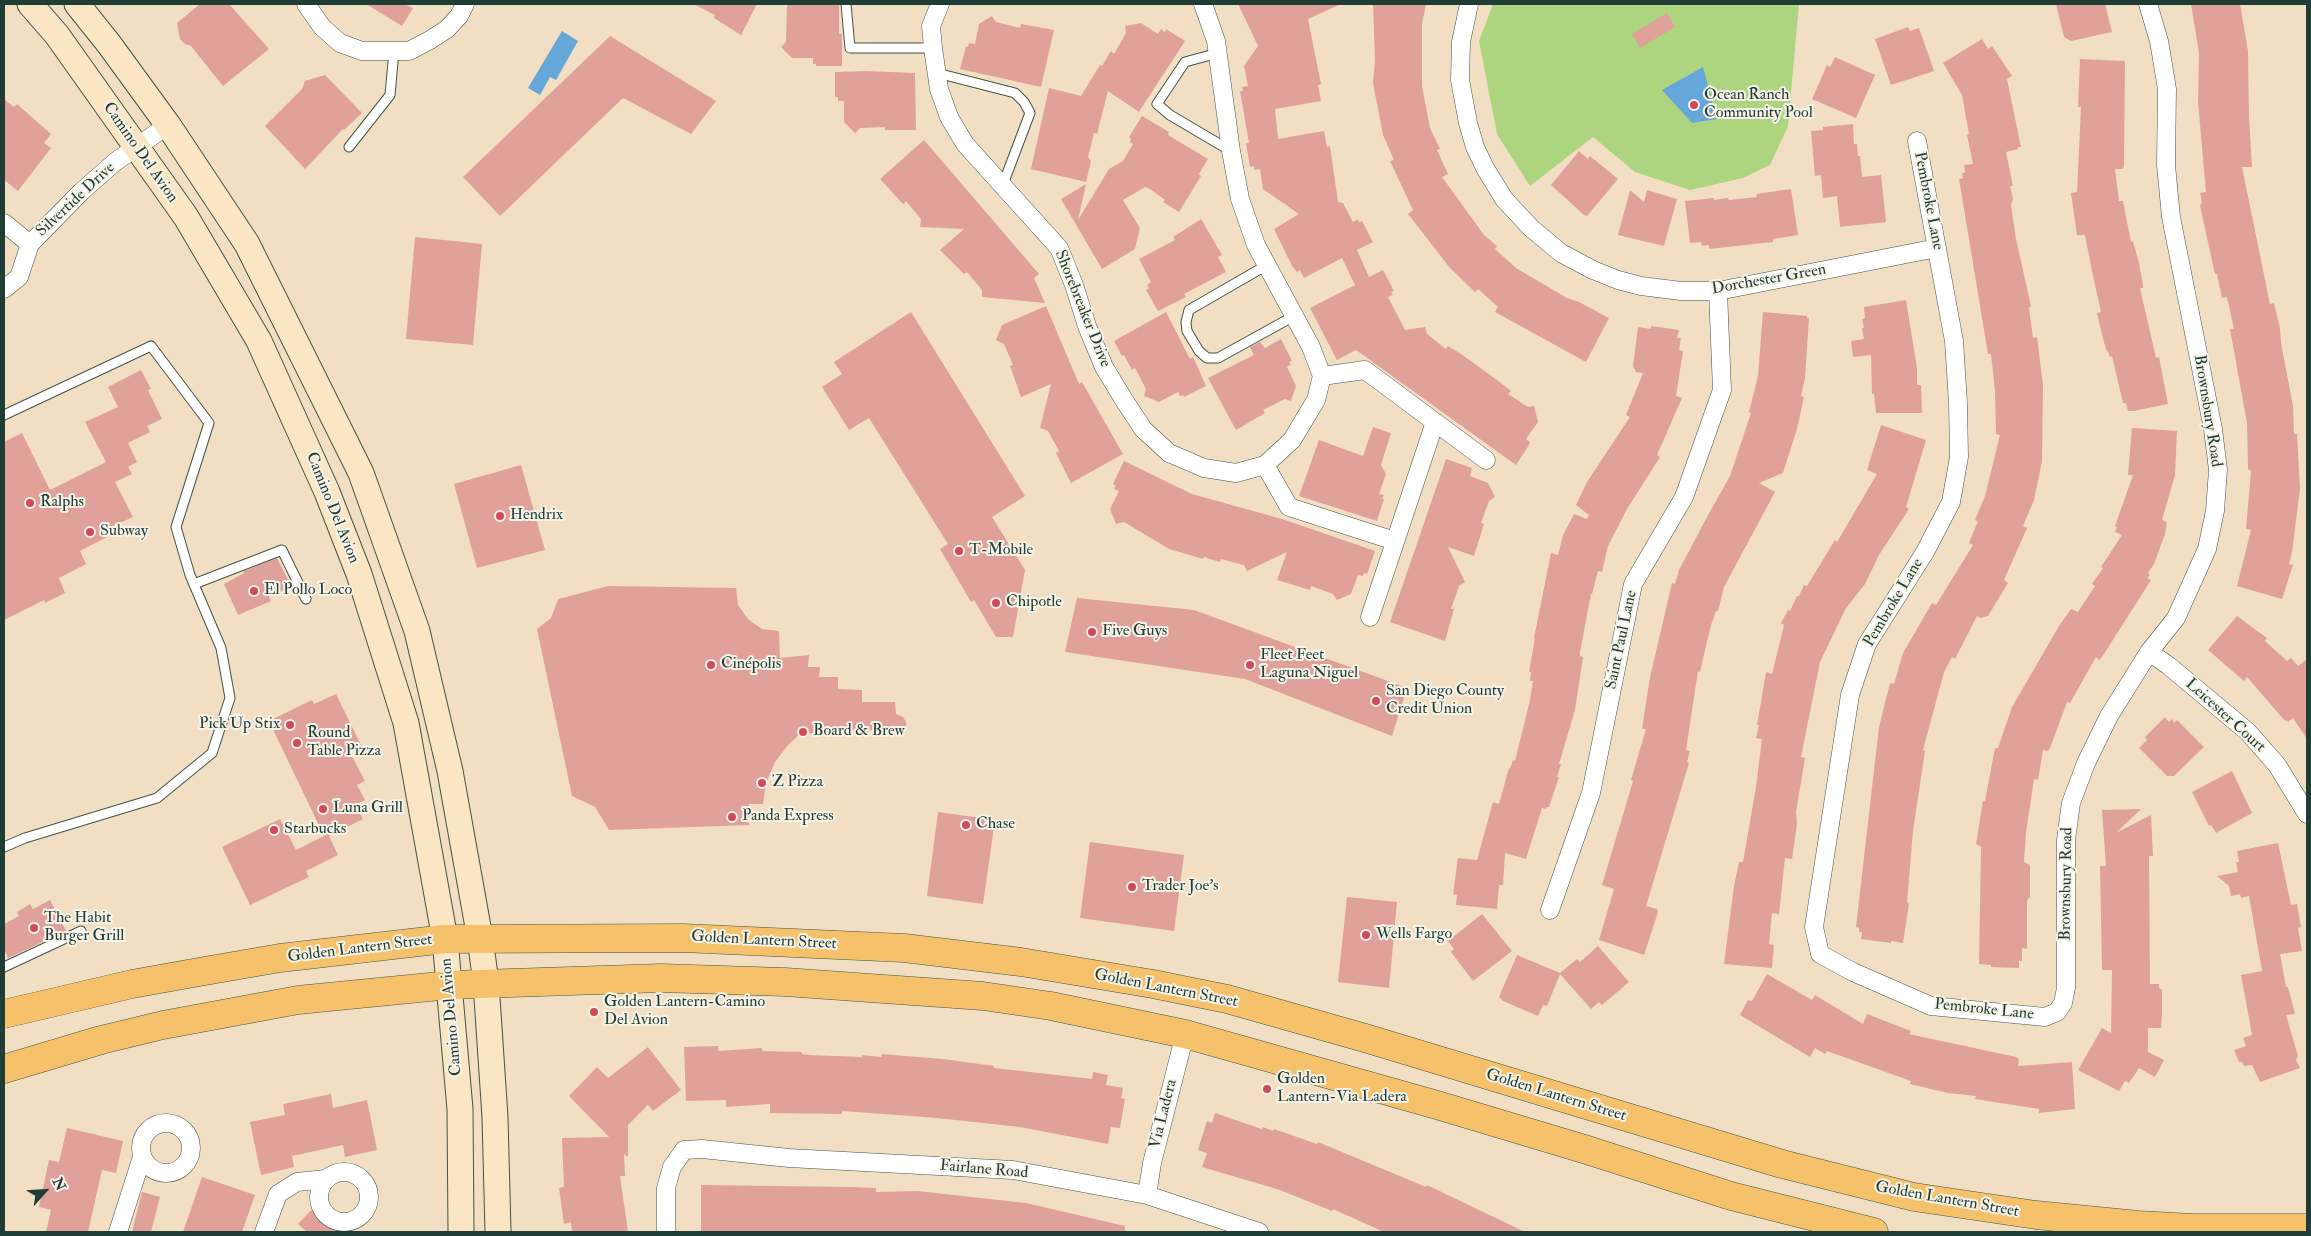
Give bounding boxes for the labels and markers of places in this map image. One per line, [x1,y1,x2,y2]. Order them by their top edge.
place label: Ocean Ranch Community Pool [1704,86,1813,124]
marker: Ocean Ranch Community Pool [1688,99,1700,111]
place label: Ralphs [40,493,84,513]
marker: Ralphs [24,497,36,509]
place label: Hendrix [510,506,563,526]
marker: Hendrix [494,510,506,522]
place label: Subway [100,522,148,542]
marker: Subway [84,526,96,538]
place label: T-Mobile [969,541,1033,561]
marker: T-Mobile [953,545,965,557]
place label: El Pollo Loco [264,581,352,601]
marker: El Pollo Loco [248,585,260,597]
place label: Chipotle [1006,593,1062,613]
marker: Chipotle [990,597,1002,609]
place label: Five Guys [1102,622,1167,642]
marker: Five Guys [1086,626,1098,638]
place label: Fleet Feet Laguna Niguel [1260,646,1358,684]
place label: Cinépolis [721,655,781,675]
marker: Cinépolis [705,659,717,671]
marker: Fleet Feet Laguna Niguel [1244,659,1256,671]
place label: San Diego County Credit Union [1386,682,1504,720]
marker: San Diego County Credit Union [1370,695,1382,707]
place label: Pick Up Stix [199,715,280,735]
marker: Pick Up Stix [284,719,296,731]
place label: Board & Brew [813,722,904,742]
place label: Round Table Pizza [307,724,381,762]
marker: Board & Brew [797,726,809,738]
marker: Round Table Pizza [291,737,303,749]
place label: Z Pizza [772,773,823,793]
marker: Z Pizza [756,777,768,789]
place label: Luna Grill [333,799,403,819]
marker: Luna Grill [317,803,329,815]
place label: Panda Express [742,807,834,827]
marker: Panda Express [726,811,738,823]
place label: Chase [976,815,1015,835]
marker: Chase [960,819,972,831]
place label: Starbucks [284,820,346,840]
marker: Starbucks [268,824,280,836]
place label: Trader Joe's [1142,877,1218,897]
marker: Trader Joe's [1126,881,1138,893]
place label: The Habit Burger Grill [44,909,124,947]
marker: The Habit Burger Grill [28,922,40,934]
place label: Wells Fargo [1376,925,1452,945]
marker: Wells Fargo [1360,929,1372,941]
place label: Golden Lantern-Camino Del Avion [604,993,765,1031]
marker: Golden Lantern-Camino Del Avion [588,1006,600,1018]
place label: Golden Lantern-Via Ladera [1277,1070,1407,1108]
marker: Golden Lantern-Via Ladera [1261,1083,1273,1095]

